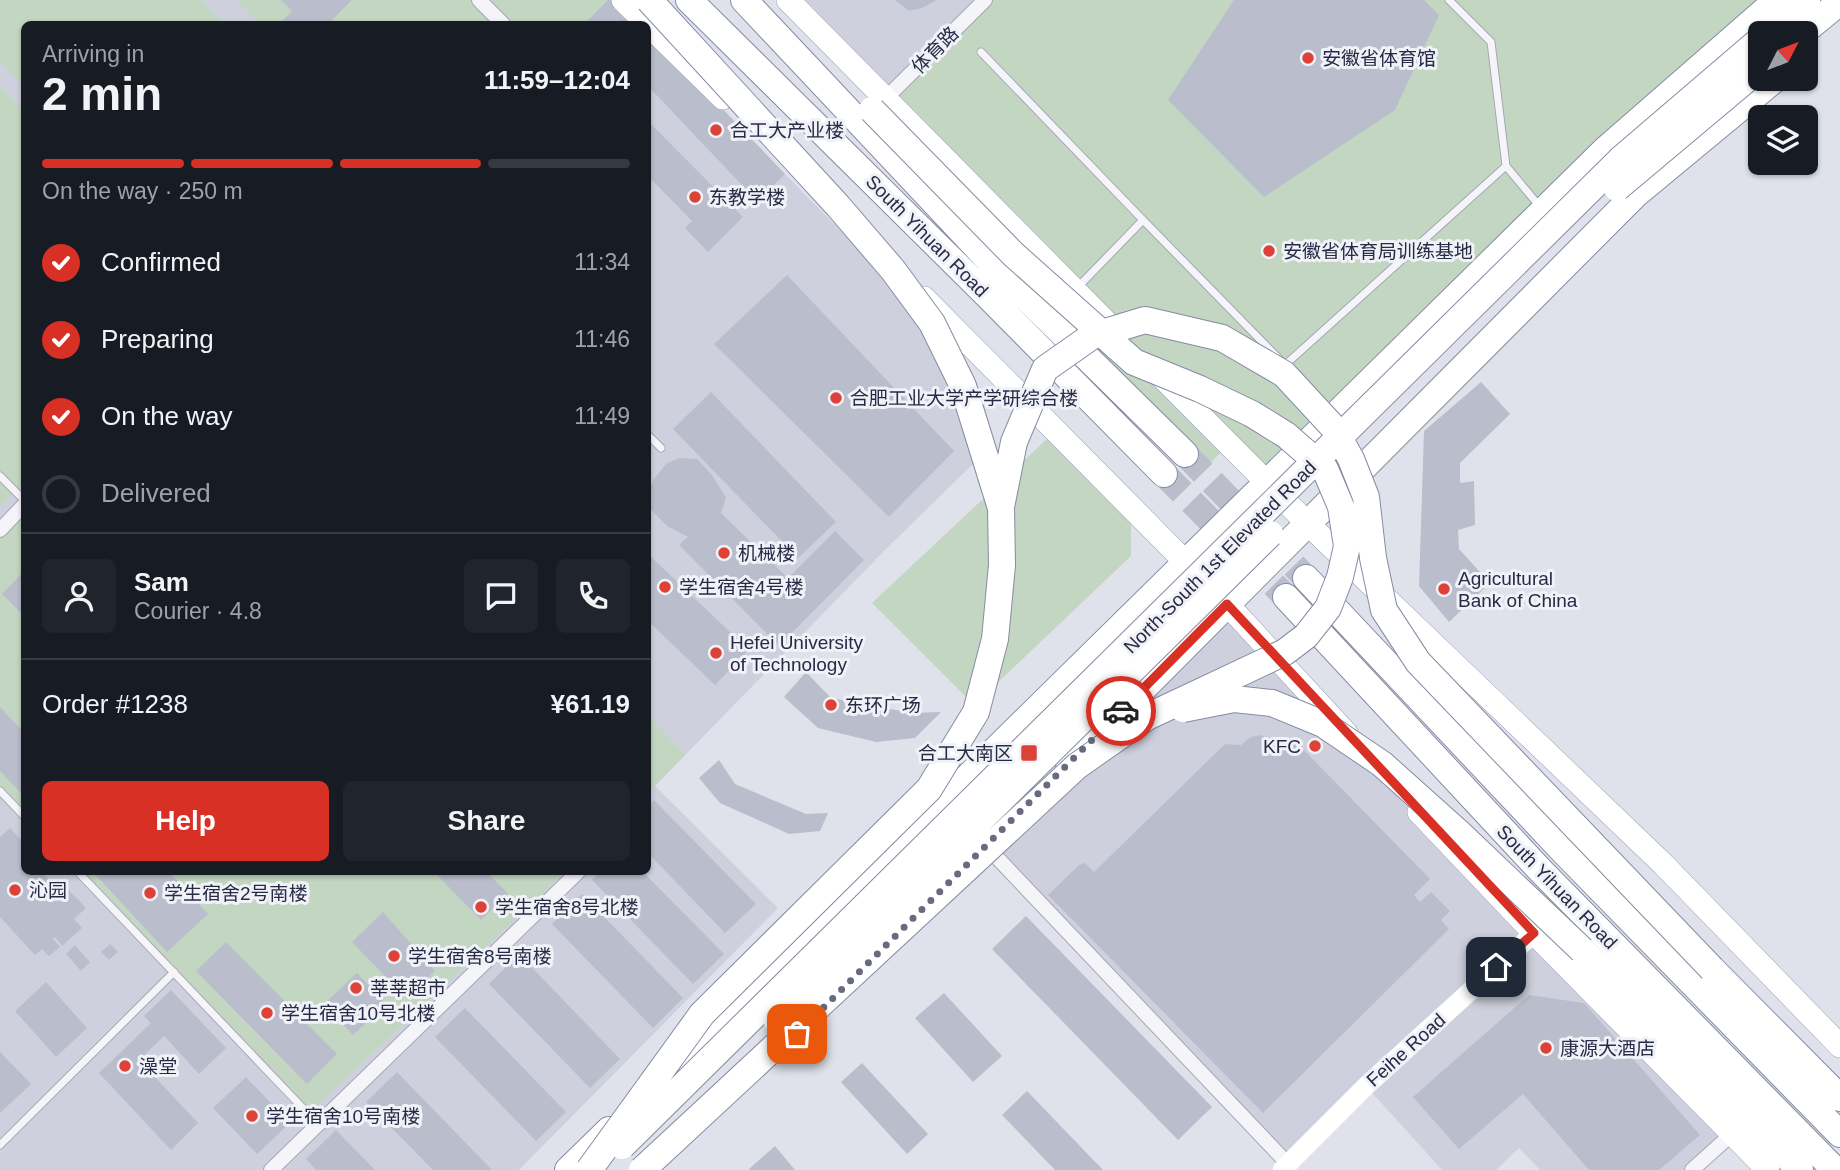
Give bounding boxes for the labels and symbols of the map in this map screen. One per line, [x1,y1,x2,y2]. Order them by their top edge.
north arrow [1748,21,1818,91]
street label: 体育路 [907,22,963,78]
place label: 安徽省体育馆 [1322,48,1436,69]
marker: 安徽省体育馆 [1300,50,1316,66]
place label: 合工大产业楼 [730,120,844,141]
marker: 合工大产业楼 [708,122,724,138]
street label: South Yihuan Road [862,171,992,301]
place label: 东教学楼 [709,187,785,208]
marker: 东教学楼 [687,189,703,205]
place label: 安徽省体育局训练基地 [1283,241,1473,262]
marker: 安徽省体育局训练基地 [1261,243,1277,259]
place label: 合肥工业大学产学研综合楼 [850,388,1078,409]
marker: 合肥工业大学产学研综合楼 [828,390,844,406]
street label: North-South 1st Elevated Road [1120,457,1320,657]
place label: 机械楼 [738,543,795,564]
marker: 机械楼 [716,545,732,561]
place label: Agricultural Bank of China [1458,568,1578,611]
place label: 学生宿舍4号楼 [679,577,804,598]
marker: 学生宿舍4号楼 [657,579,673,595]
marker: Agricultural Bank of China [1436,581,1452,597]
place label: Hefei University of Technology [730,632,864,675]
marker: Hefei University of Technology [708,645,724,661]
courier [1086,676,1156,746]
place label: 东环广场 [845,695,921,716]
marker: 东环广场 [823,697,839,713]
place label: KFC [1263,736,1301,757]
marker: KFC [1307,738,1323,754]
place label: 合工大南区 [918,743,1013,764]
marker: 合工大南区 [1019,743,1039,763]
street label: South Yihuan Road [1493,821,1621,953]
place label: 沁园 [29,880,67,901]
marker: 沁园 [7,882,23,898]
place label: 学生宿舍2号南楼 [164,883,308,904]
marker: 学生宿舍2号南楼 [142,885,158,901]
place label: 学生宿舍8号北楼 [495,897,639,918]
marker: 学生宿舍8号北楼 [473,899,489,915]
pin [1466,937,1526,997]
place label: 学生宿舍8号南楼 [408,946,552,967]
marker: 学生宿舍8号南楼 [386,948,402,964]
place label: 莘莘超市 [370,978,446,999]
marker: 莘莘超市 [348,980,364,996]
place label: 学生宿舍10号北楼 [281,1003,435,1024]
pin [767,1004,827,1064]
marker: 学生宿舍10号北楼 [259,1005,275,1021]
street label: Feihe Road [1362,1009,1450,1091]
place label: 康源大酒店 [1560,1038,1655,1059]
marker: 康源大酒店 [1538,1040,1554,1056]
place label: 澡堂 [139,1056,177,1077]
marker: 澡堂 [117,1058,133,1074]
place label: 学生宿舍10号南楼 [266,1106,420,1127]
marker: 学生宿舍10号南楼 [244,1108,260,1124]

